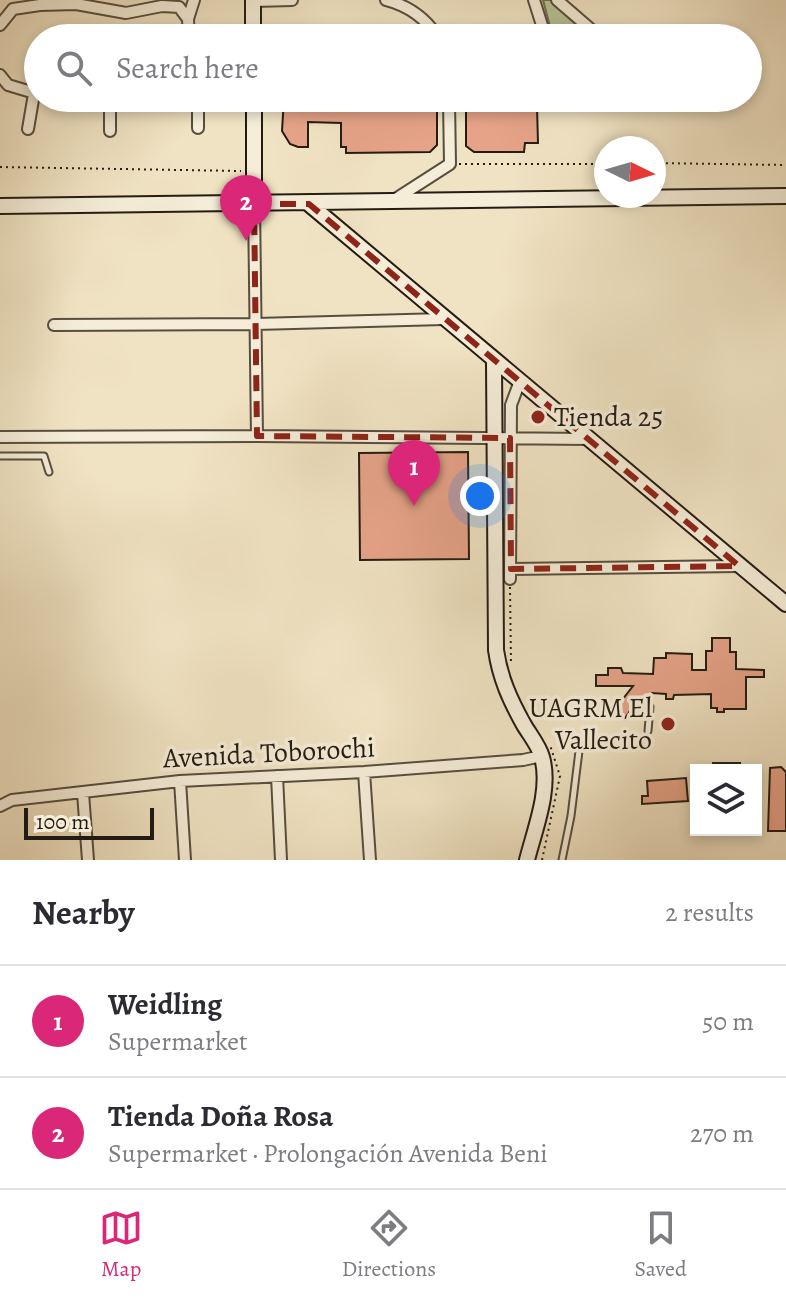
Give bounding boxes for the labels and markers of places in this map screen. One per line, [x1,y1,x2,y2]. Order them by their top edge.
pin: 2 [220,175,272,241]
place label: Tienda 25 [554,398,663,436]
marker: Tienda 25 [529,408,547,426]
pin: 1 [388,440,440,506]
place label: UAGRM El Vallecito [529,689,652,759]
marker: UAGRM El Vallecito [659,715,677,733]

